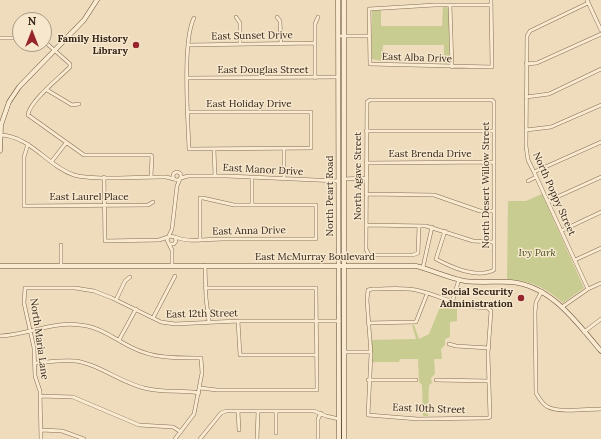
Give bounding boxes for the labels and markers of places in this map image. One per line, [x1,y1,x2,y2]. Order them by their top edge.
place label: Family History Library [58,33,128,56]
marker: Family History Library [131,40,141,50]
place label: Social Security Administration [440,286,513,310]
marker: Social Security Administration [516,293,526,303]

